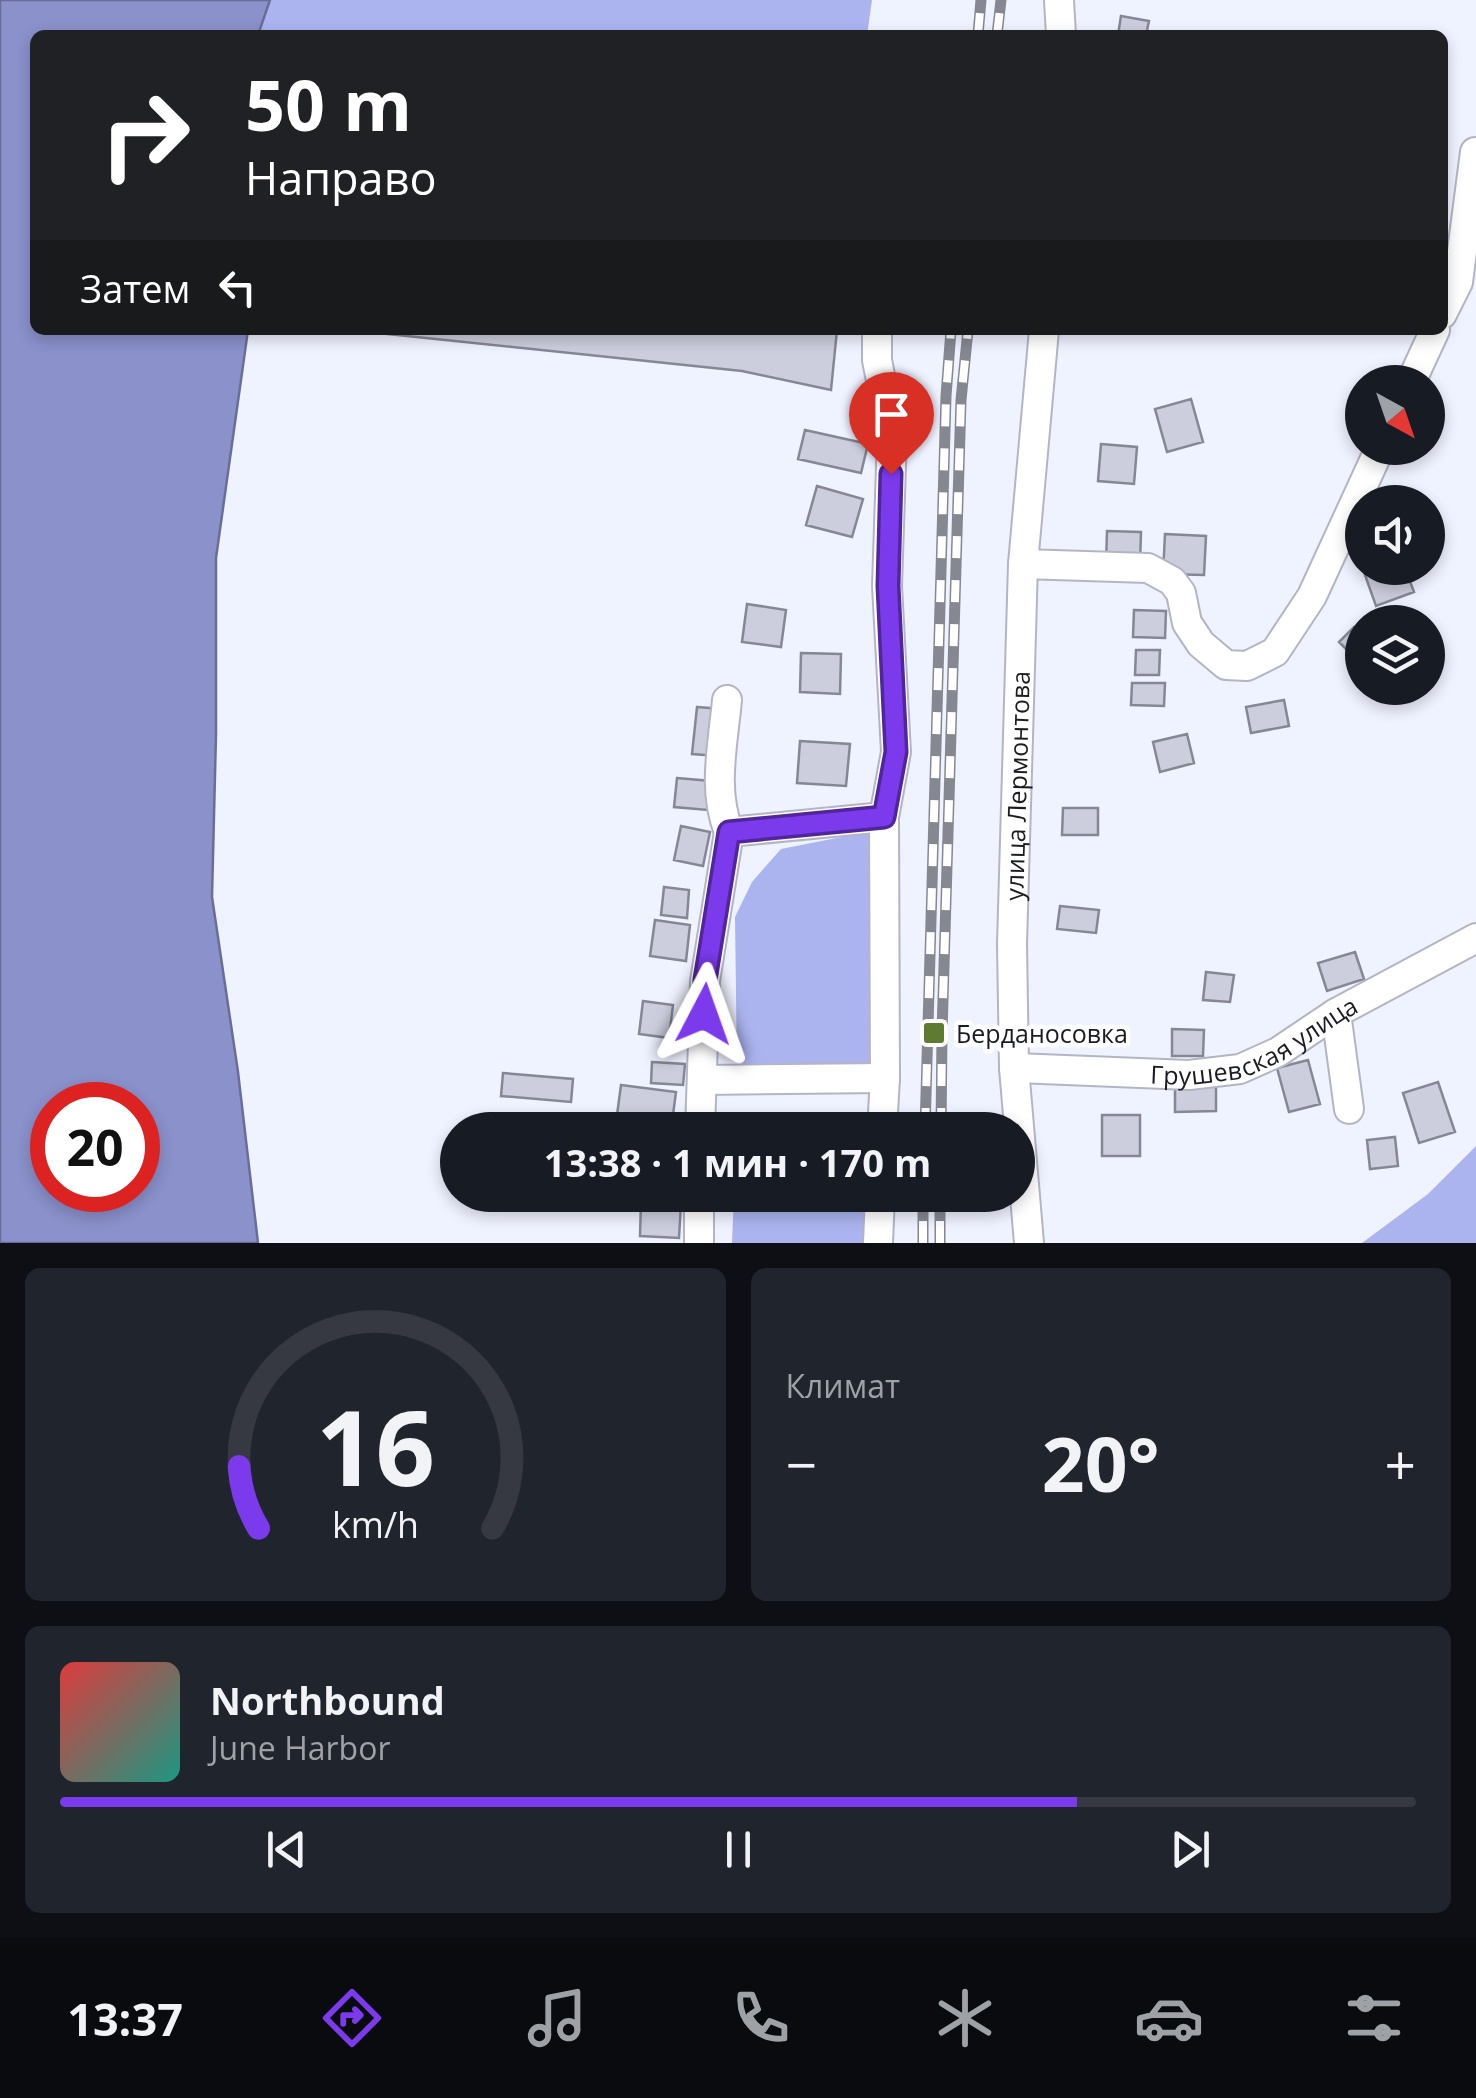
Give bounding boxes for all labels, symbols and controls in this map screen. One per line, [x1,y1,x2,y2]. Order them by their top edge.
text: 50 m [245,56,412,152]
icon: right [80,70,210,200]
text: Направо [245,147,437,208]
icon: left [210,260,265,315]
text: Затем [80,262,190,314]
north arrow [1345,365,1445,465]
map controls [1345,365,1445,705]
pin [849,372,934,475]
icon: arrive [864,387,919,442]
button: sound [1345,485,1445,585]
button: layers [1345,605,1445,705]
street label: улица Лермонтова [996,670,1037,901]
position arrow [652,962,756,1066]
street label: Грушевская улица [1150,988,1363,1092]
place label: Берданосовка [956,1016,1128,1050]
marker: Берданосовка [921,1020,947,1046]
speed limit sign: 20 [30,1082,160,1212]
text: 13:38 · 1 мин · 170 m [544,1136,931,1188]
text: Климат [786,1364,900,1407]
text: 16 [316,1375,435,1516]
text: 20° [1042,1412,1160,1514]
text: − [786,1426,817,1501]
text: + [1385,1426,1416,1501]
text: km/h [332,1500,419,1548]
text: Northbound [210,1674,445,1726]
text: June Harbor [210,1726,390,1769]
icon: previous [259,1822,314,1877]
icon: pause [711,1822,766,1877]
icon: next [1163,1822,1218,1877]
icon: directions [317,1983,387,2053]
icon: music [522,1983,592,2053]
icon: phone [726,1983,796,2053]
icon: climate [930,1983,1000,2053]
icon: car [1134,1983,1204,2053]
icon: filters [1339,1983,1409,2053]
text: 13:37 [67,1988,183,2049]

